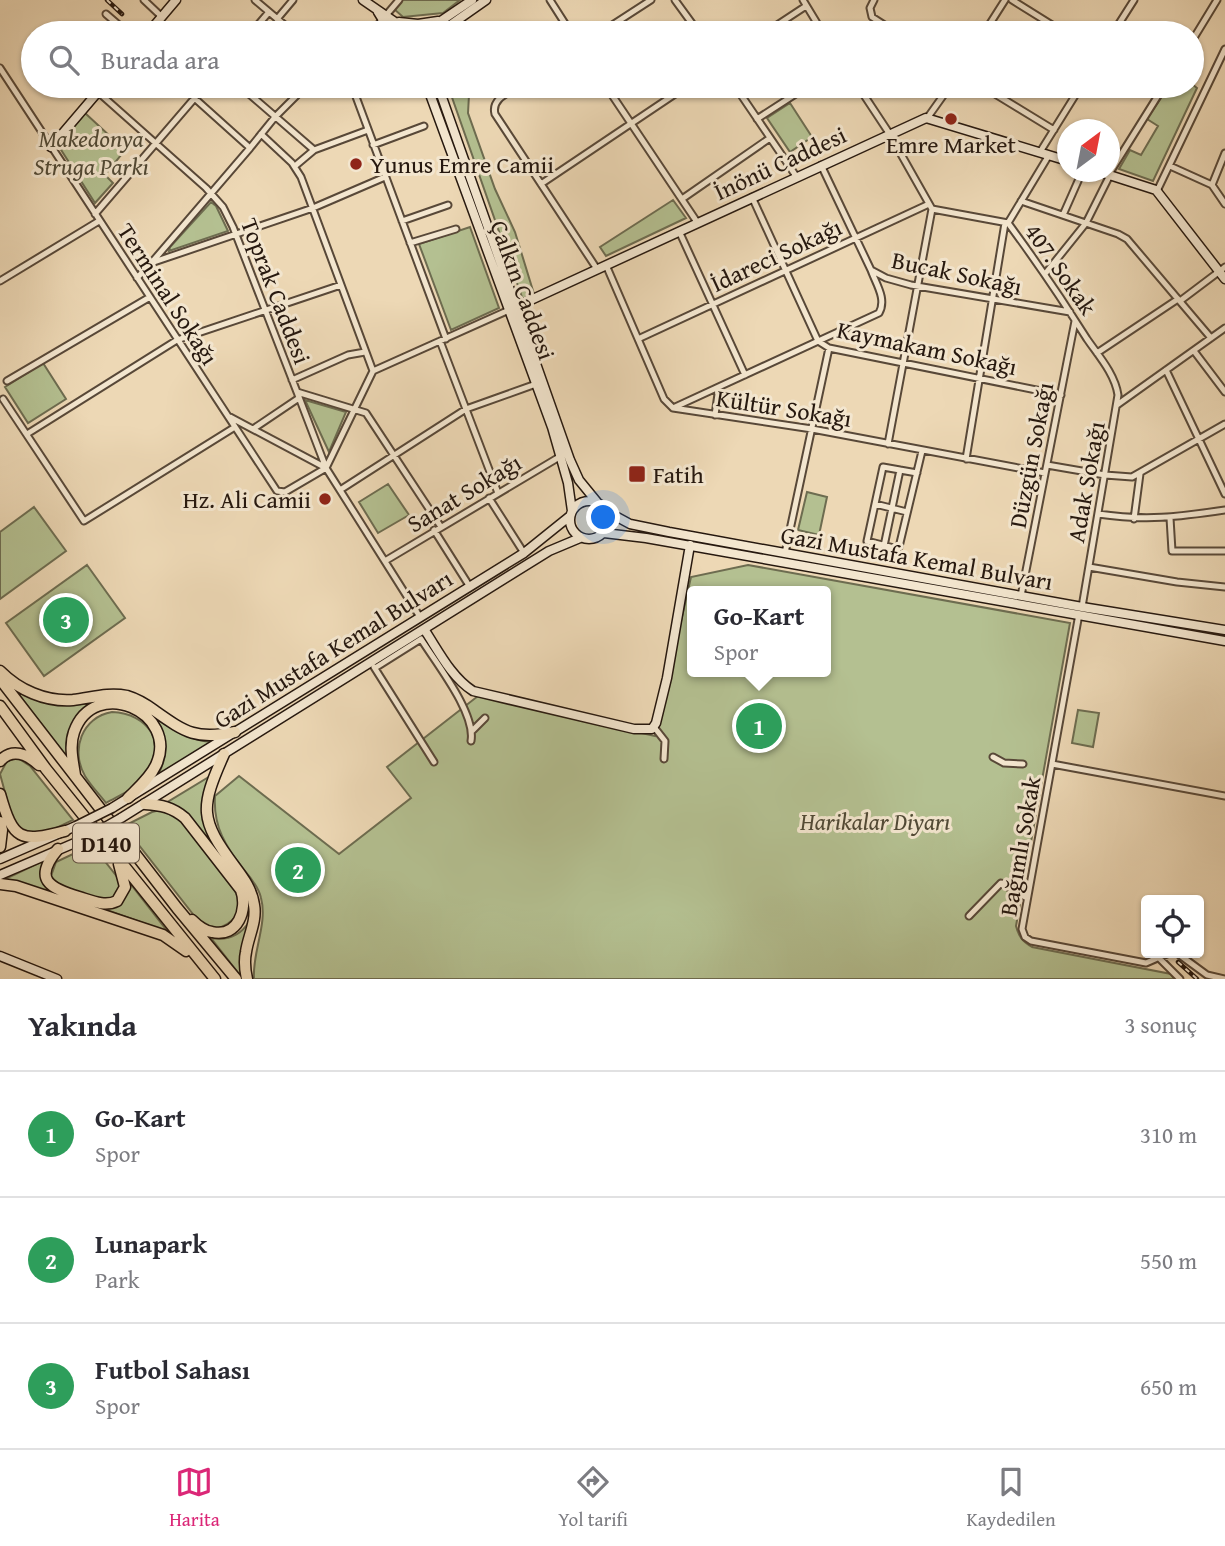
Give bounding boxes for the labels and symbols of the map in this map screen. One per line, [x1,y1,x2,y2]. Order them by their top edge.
marker: Emre Market [943,111,959,127]
street label: İnönü Caddesi [708,117,852,209]
north arrow [1057,119,1120,182]
park label: Makedonya Struga Parkı [33,121,149,184]
place label: Emre Market [886,127,1017,162]
place label: Yunus Emre Camii [370,147,554,182]
marker: Yunus Emre Camii [348,156,364,172]
street label: İdareci Sokağı [705,209,848,301]
street label: Toprak Caddesi [232,213,320,369]
street label: Çalkın Caddesi [482,215,565,365]
street label: Terminal Sokağı [109,216,227,372]
street label: 407. Sokak [1016,216,1106,323]
street label: Bucak Sokağı [889,242,1026,304]
street label: Kaymakam Sokağı [834,312,1020,384]
street label: Düzgün Sokağı [1000,379,1062,531]
street label: Kültür Sokağı [714,380,855,436]
street label: Adak Sokağı [1058,418,1114,545]
street label: Sanat Sokağı [400,445,528,541]
place label: Fatih [653,457,704,492]
marker: Fatih [627,464,647,484]
place label: Hz. Ali Camii [183,482,311,517]
marker: Hz. Ali Camii [317,491,333,507]
your location [586,500,620,534]
street label: Gazi Mustafa Kemal Bulvarı [778,517,1056,599]
street label: Gazi Mustafa Kemal Bulvarı [207,561,459,737]
pin: 3 [43,594,89,646]
pin: 1 [736,700,782,752]
street label: Bağımlı Sokak [990,772,1050,919]
park label: Harikalar Diyarı [799,804,950,839]
road number: D140 [73,824,139,862]
pin: 2 [275,844,321,896]

